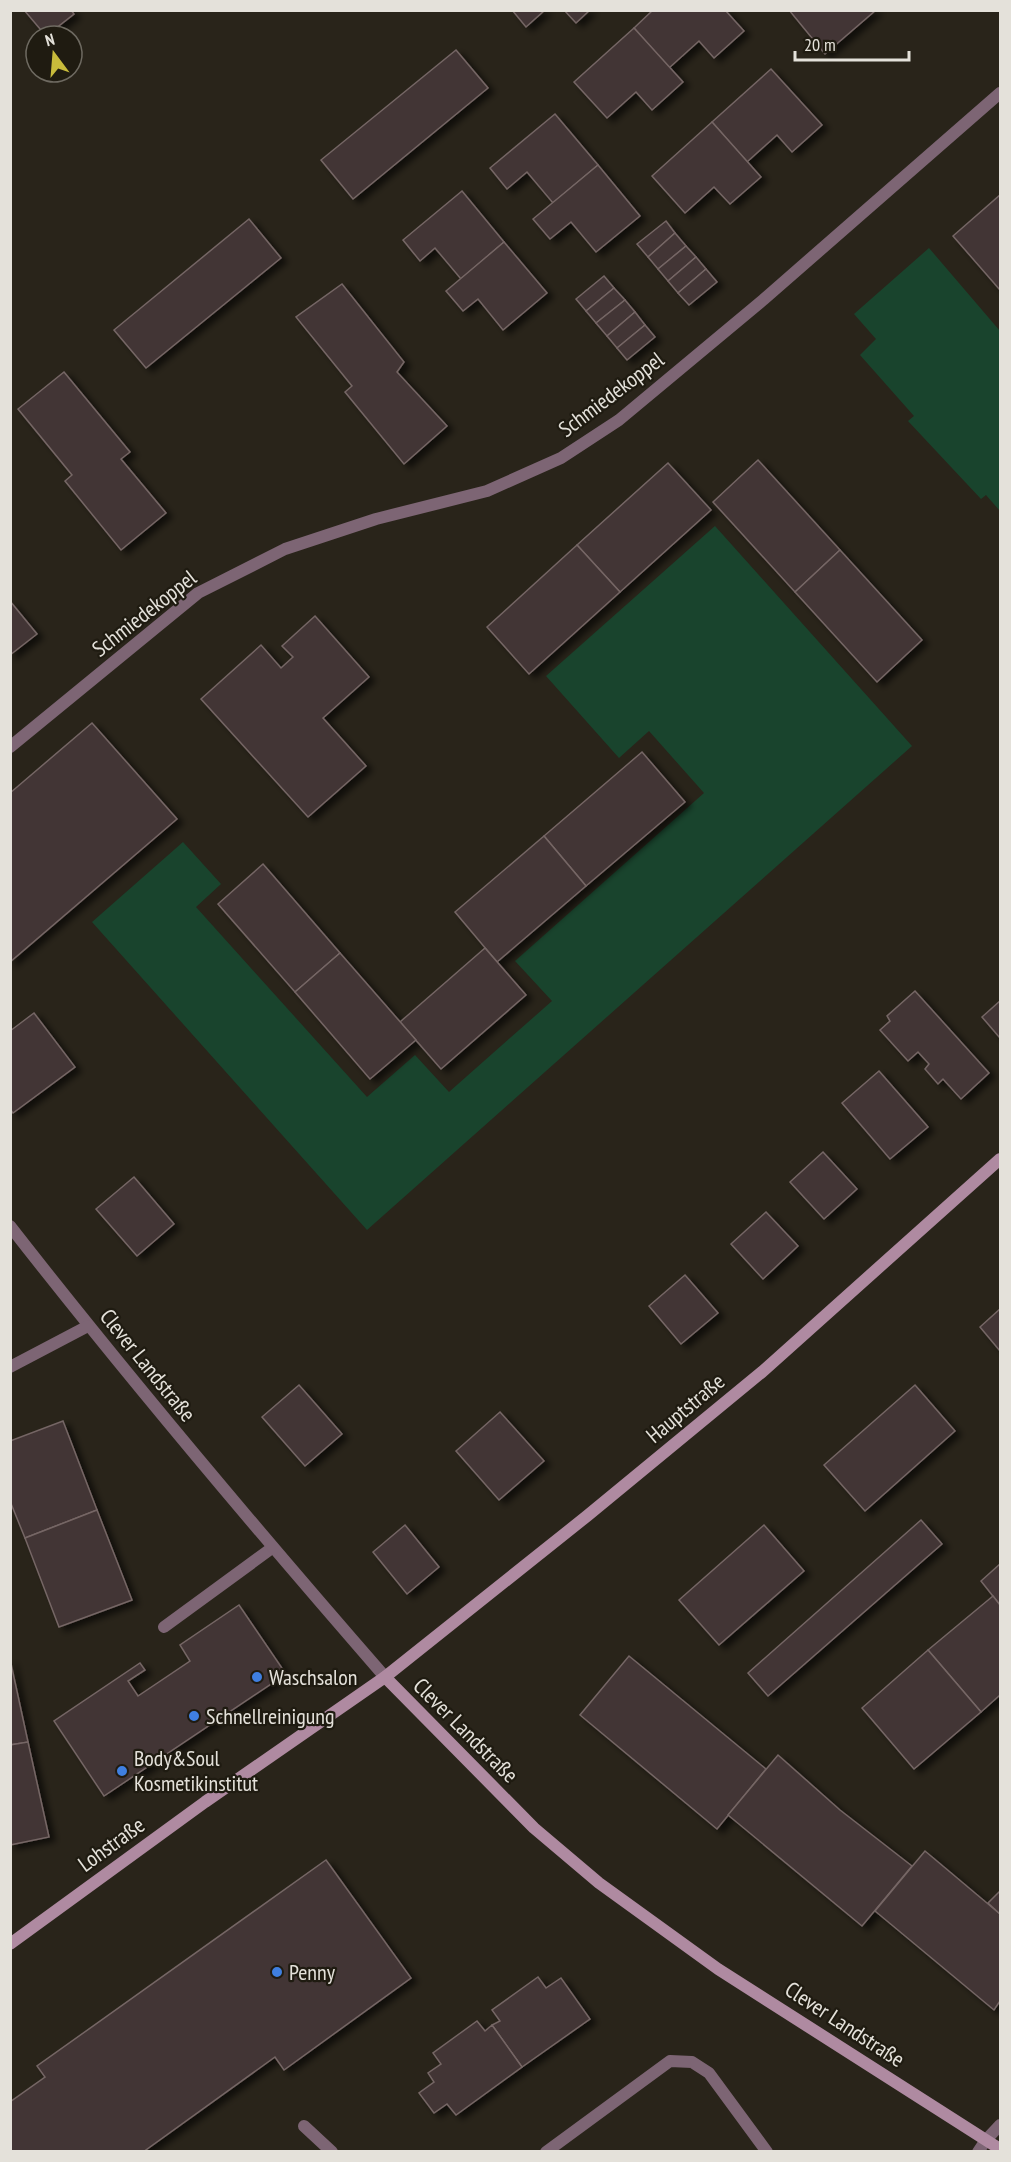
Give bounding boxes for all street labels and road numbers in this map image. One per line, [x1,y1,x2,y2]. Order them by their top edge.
street label: Schmiedekoppel [553,345,670,443]
street label: Schmiedekoppel [86,563,203,662]
street label: Clever Landstraße [94,1303,202,1427]
street label: Hauptstraße [640,1367,730,1449]
street label: Clever Landstraße [408,1672,524,1788]
street label: Lohstraße [72,1810,150,1878]
street label: Clever Landstraße [780,1975,910,2073]

